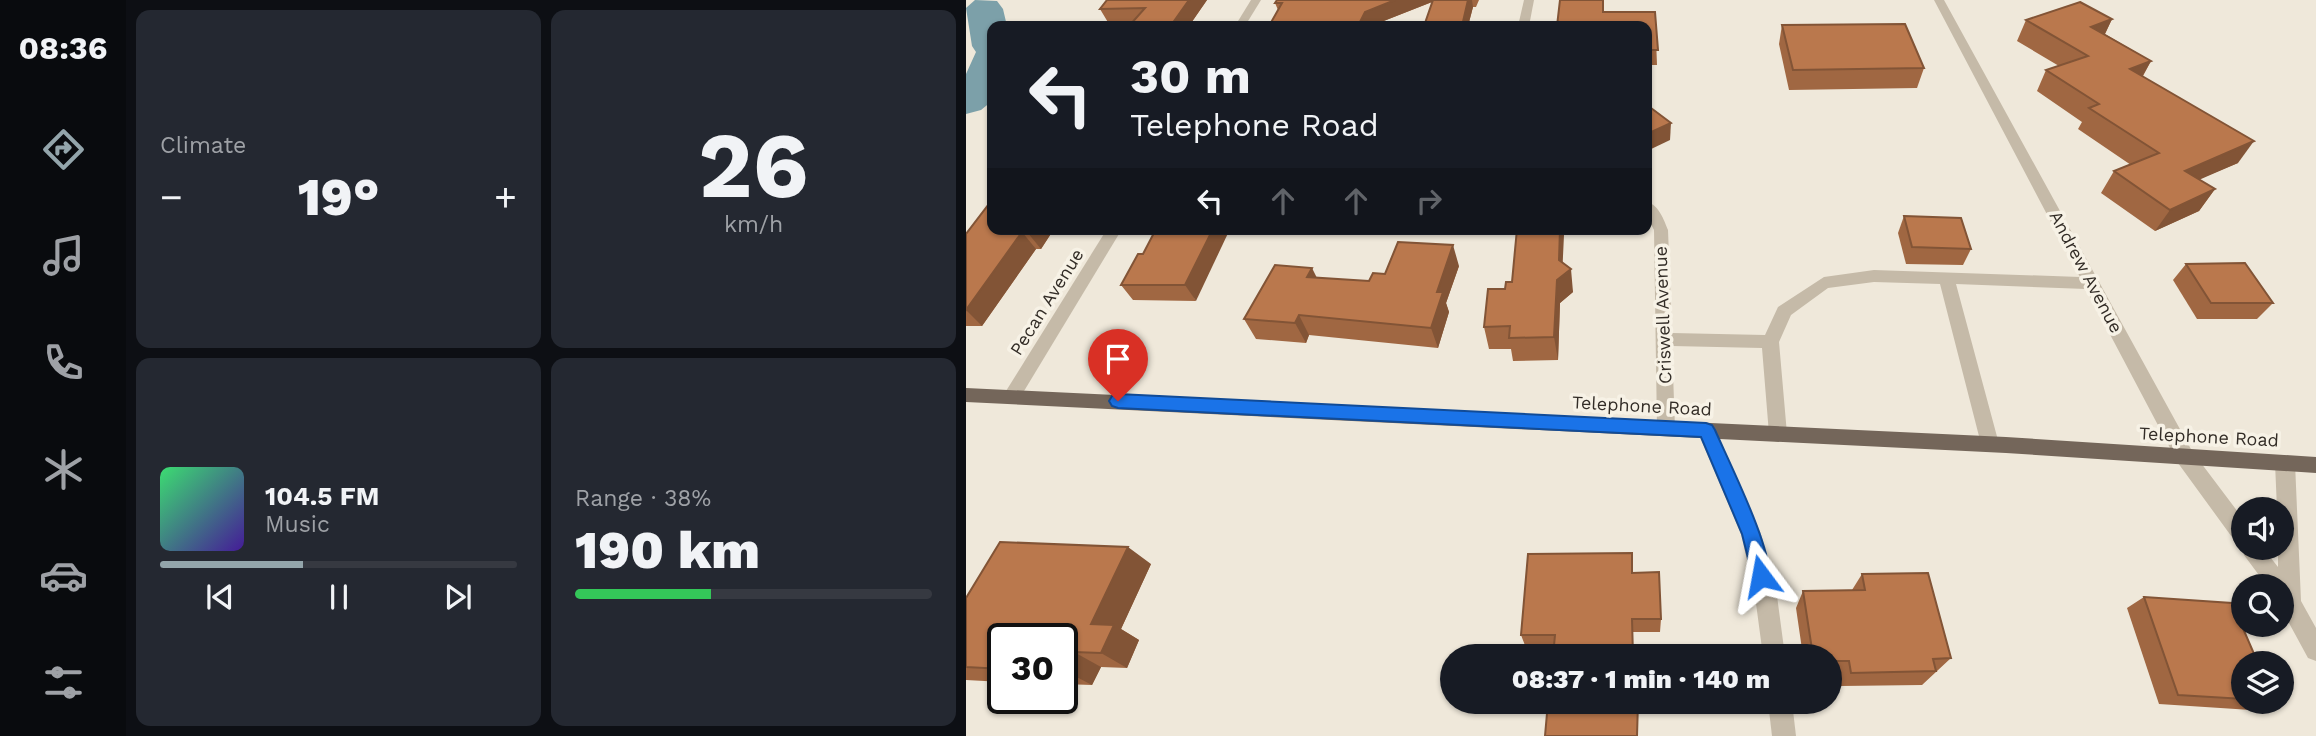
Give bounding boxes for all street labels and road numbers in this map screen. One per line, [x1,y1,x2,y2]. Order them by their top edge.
street label: Andrew Avenue [2045,207,2127,336]
street label: Pecan Avenue [1005,245,1088,359]
street label: Criswell Avenue [1650,246,1675,384]
street label: Telephone Road [1572,391,1712,420]
street label: Telephone Road [2139,422,2279,451]

